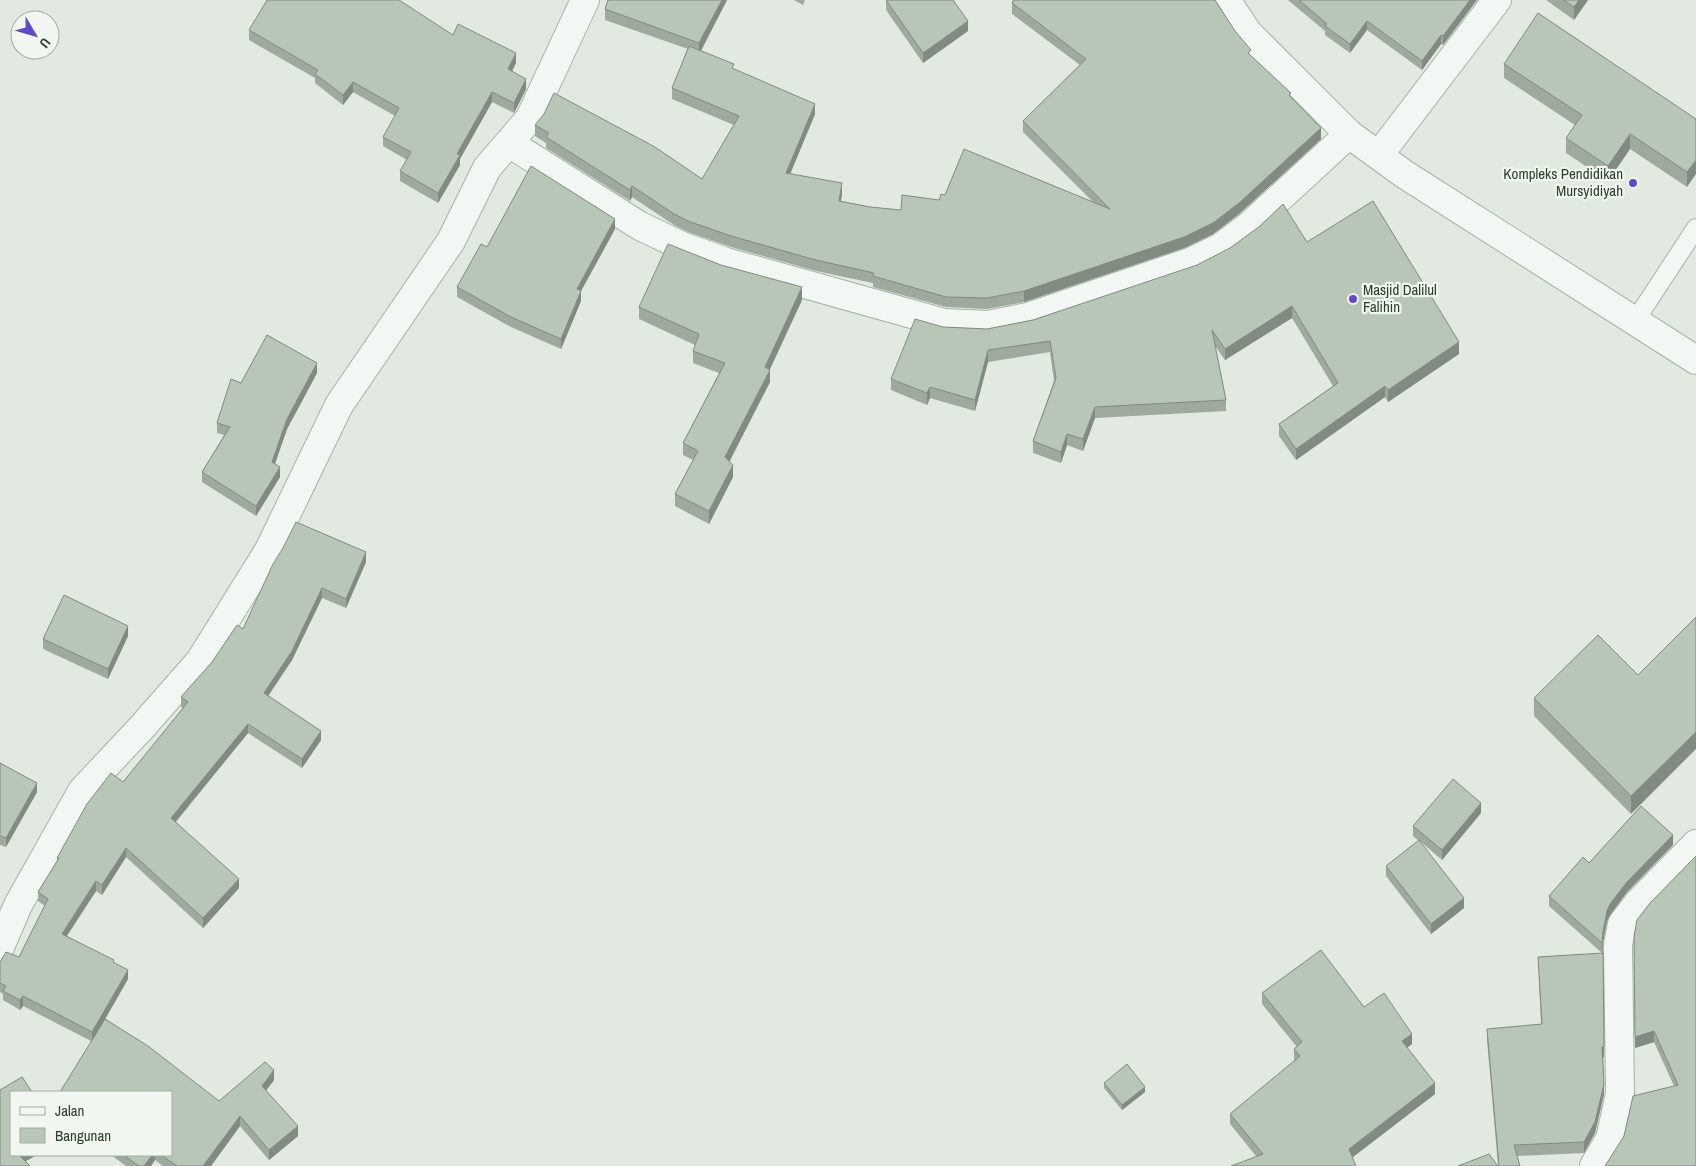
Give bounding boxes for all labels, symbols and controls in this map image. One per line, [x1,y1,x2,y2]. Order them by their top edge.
north arrow [10,10,60,60]
text: U [36,34,55,52]
place label: Kompleks Pendidikan Mursyidiyah [1503,163,1623,201]
marker: Kompleks Pendidikan Mursyidiyah [1627,177,1639,189]
place label: Masjid Dalilul Falihin [1363,279,1437,317]
marker: Masjid Dalilul Falihin [1347,293,1359,305]
legend [10,1091,172,1156]
text: Jalan [55,1100,84,1121]
text: Bangunan [55,1125,111,1146]

